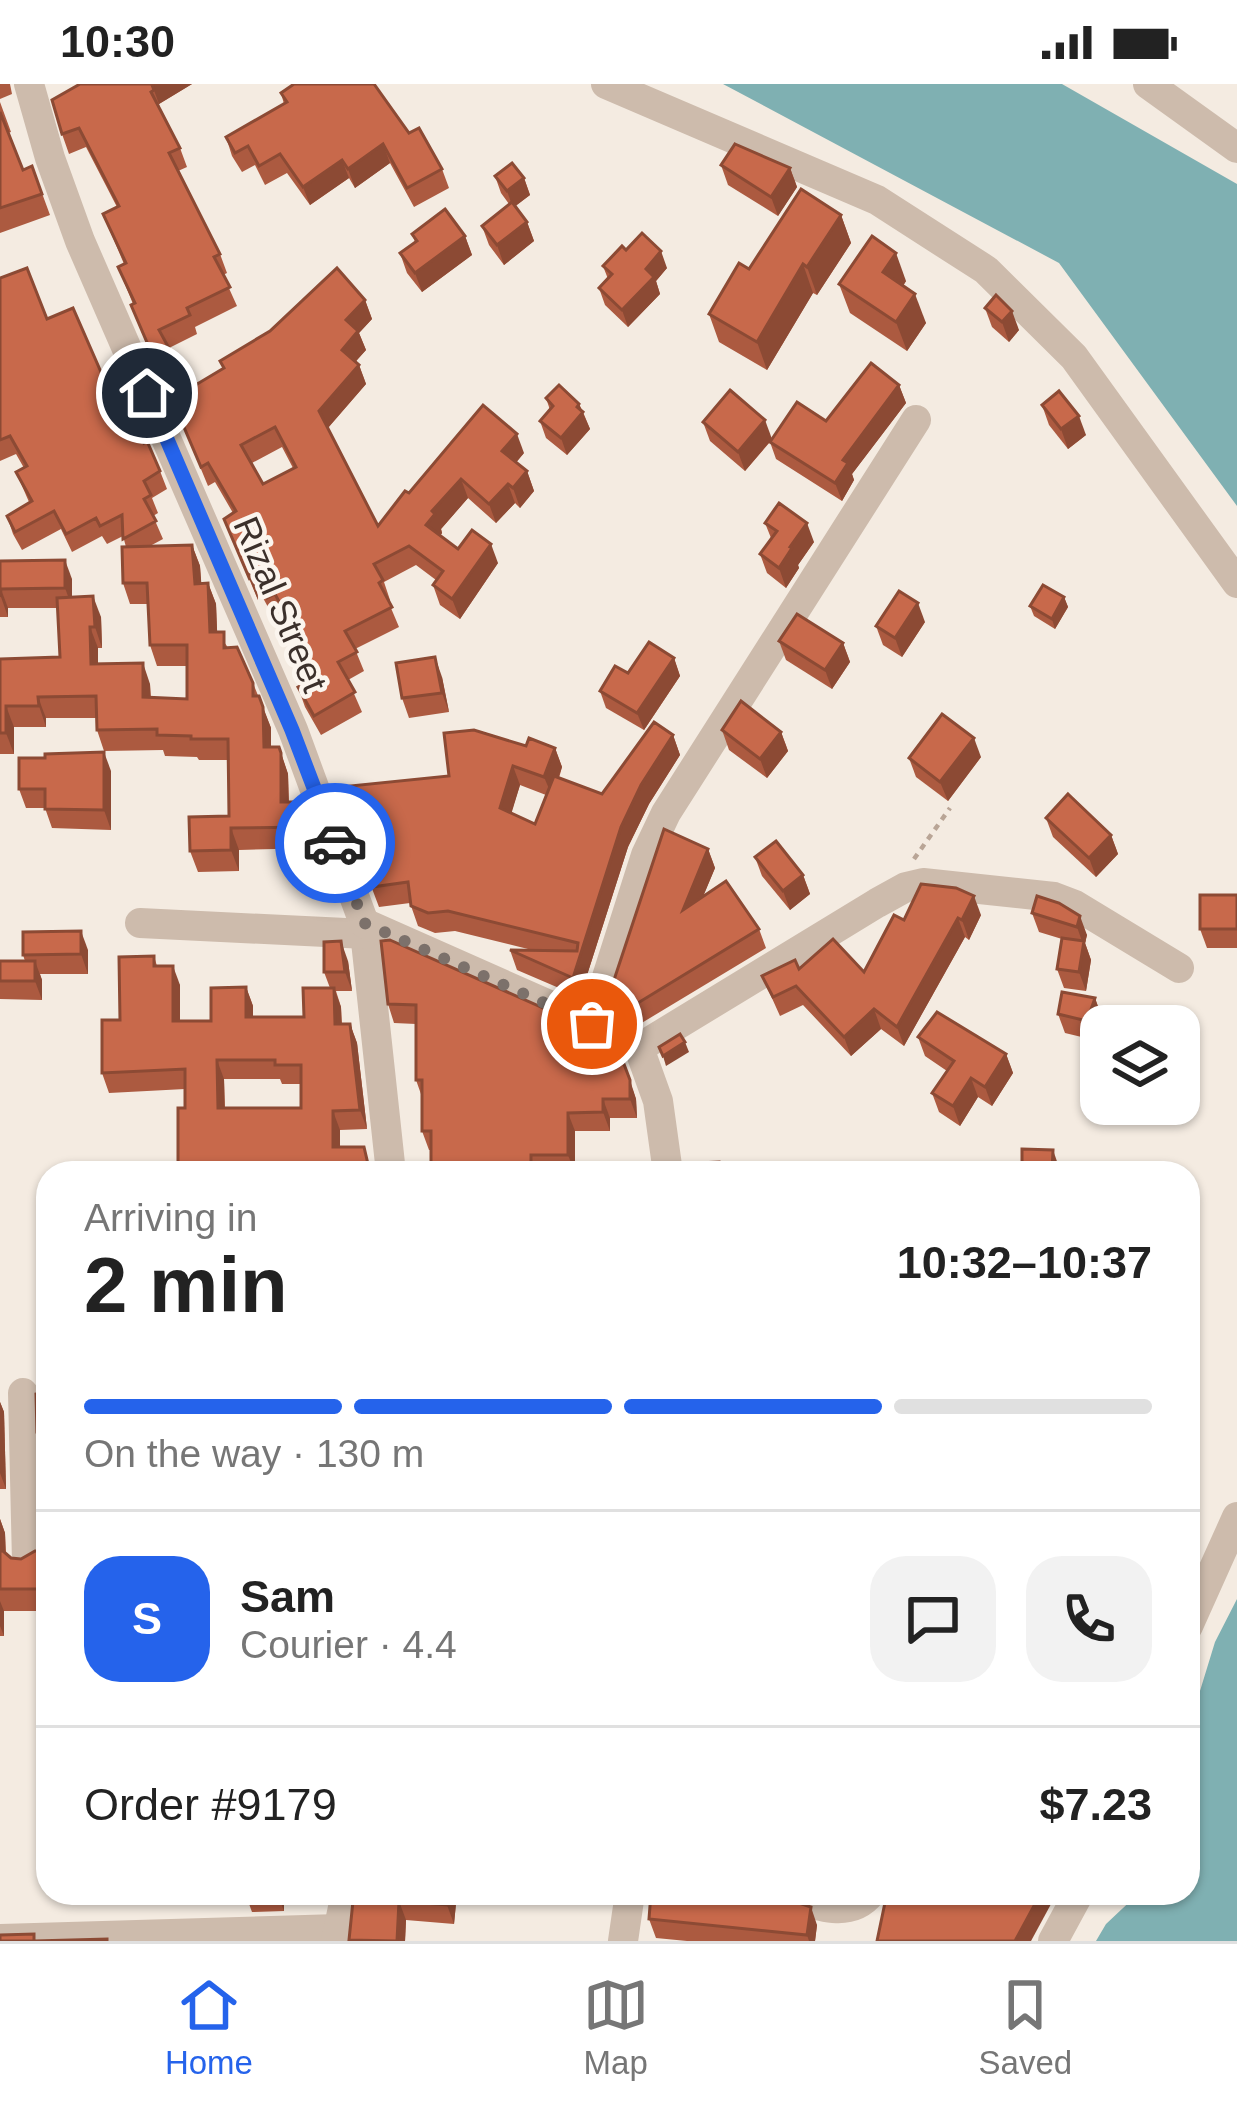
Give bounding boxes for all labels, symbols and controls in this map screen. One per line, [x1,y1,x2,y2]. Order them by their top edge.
text: 10:30 [60,16,175,67]
pin [96,342,198,444]
icon: home [114,360,180,426]
street label: Rizal Street [225,511,336,698]
courier [275,783,395,903]
icon: car [302,810,368,876]
pin [541,973,643,1075]
icon: bag [559,991,625,1057]
map controls [1080,1005,1200,1125]
button: layers [1080,1005,1200,1125]
text: Arriving in [84,1196,257,1239]
text: 10:32–10:37 [897,1237,1152,1288]
text: 2 min [84,1241,288,1329]
text: On the way · 130 m [84,1432,424,1475]
button: chat [870,1556,996,1682]
button: phone [1026,1556,1152,1682]
text: Sam [240,1571,335,1622]
text: S [132,1593,162,1644]
text: Courier · 4.4 [240,1623,457,1666]
text: Order #9179 [84,1779,337,1830]
text: $7.23 [1039,1779,1152,1830]
tab: Home [165,1972,253,2082]
tab: Map [583,1972,649,2082]
tab: Saved [979,1972,1072,2082]

